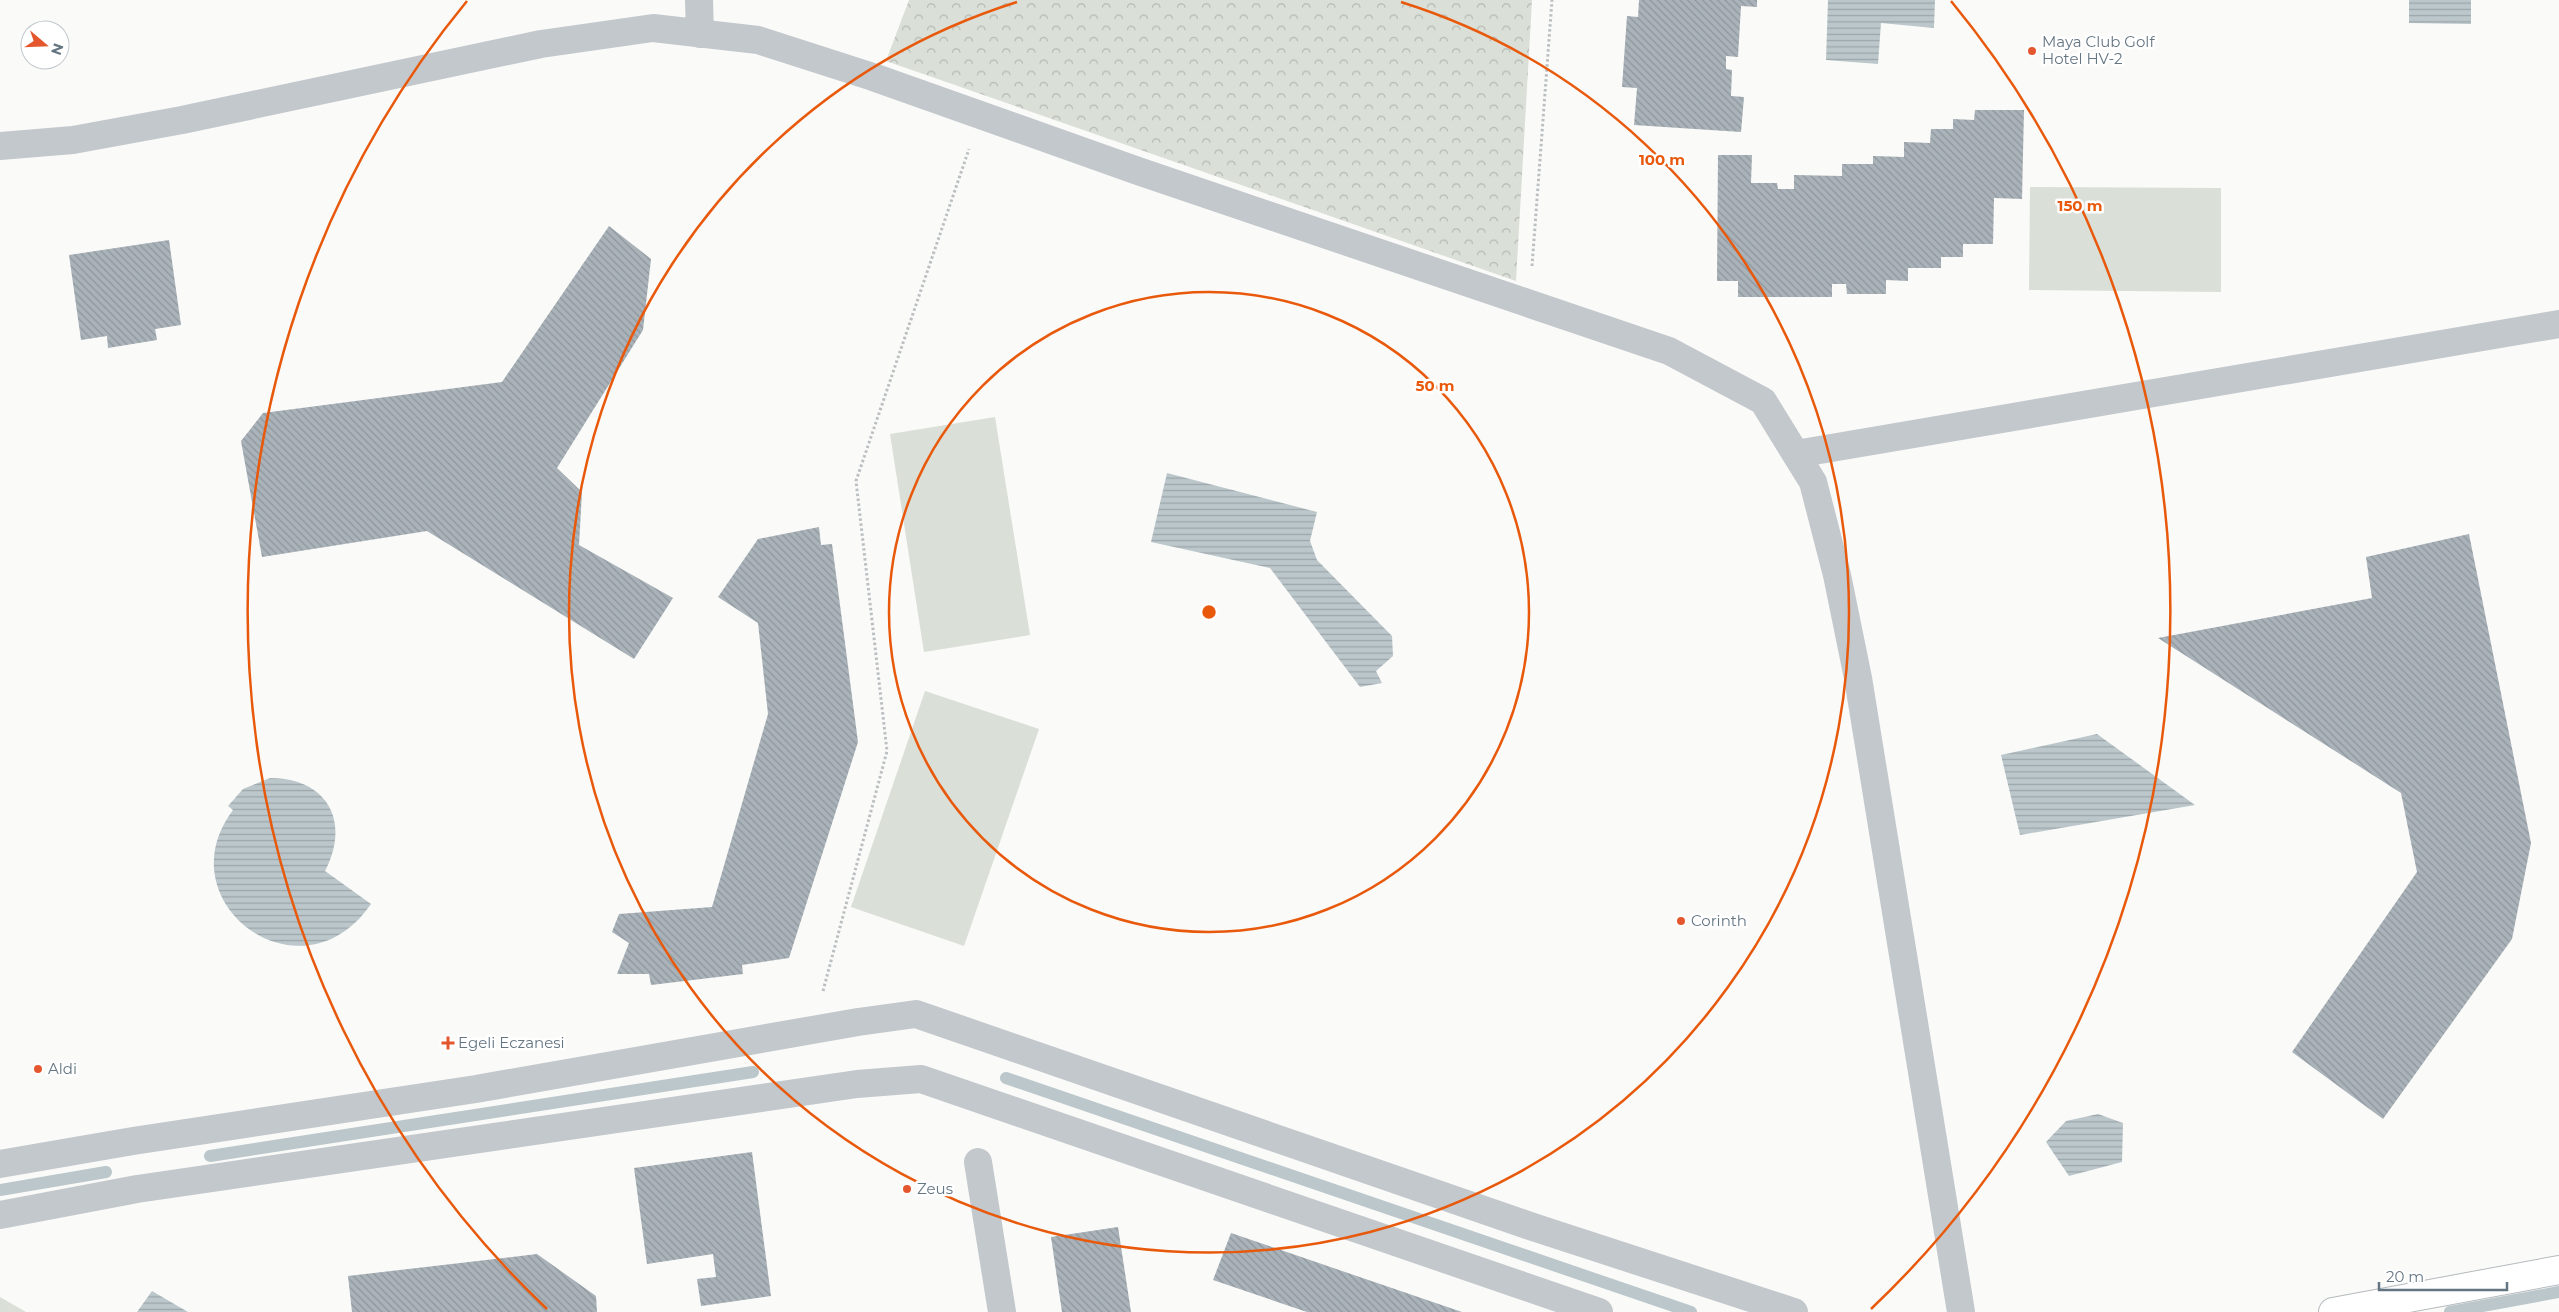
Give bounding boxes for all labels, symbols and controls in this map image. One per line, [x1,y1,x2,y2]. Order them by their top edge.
north arrow [20,20,70,70]
place label: Maya Club Golf Hotel HV-2 [2042,32,2155,68]
text: N [47,41,68,58]
marker: Maya Club Golf Hotel HV-2 [2026,45,2038,57]
text: 100 m [1639,150,1685,169]
text: 150 m [2058,196,2102,215]
text: 50 m [1415,376,1455,395]
centre of rings [1200,603,1218,621]
place label: Corinth [1691,911,1747,930]
marker: Corinth [1675,915,1687,927]
place label: Egeli Eczanesi [458,1033,565,1052]
marker: Egeli Eczanesi [442,1037,454,1049]
place label: Aldi [48,1059,77,1078]
marker: Aldi [32,1063,44,1075]
place label: Zeus [917,1179,953,1198]
marker: Zeus [901,1183,913,1195]
scale bar [2379,1260,2506,1292]
text: 20 m [2386,1267,2424,1286]

